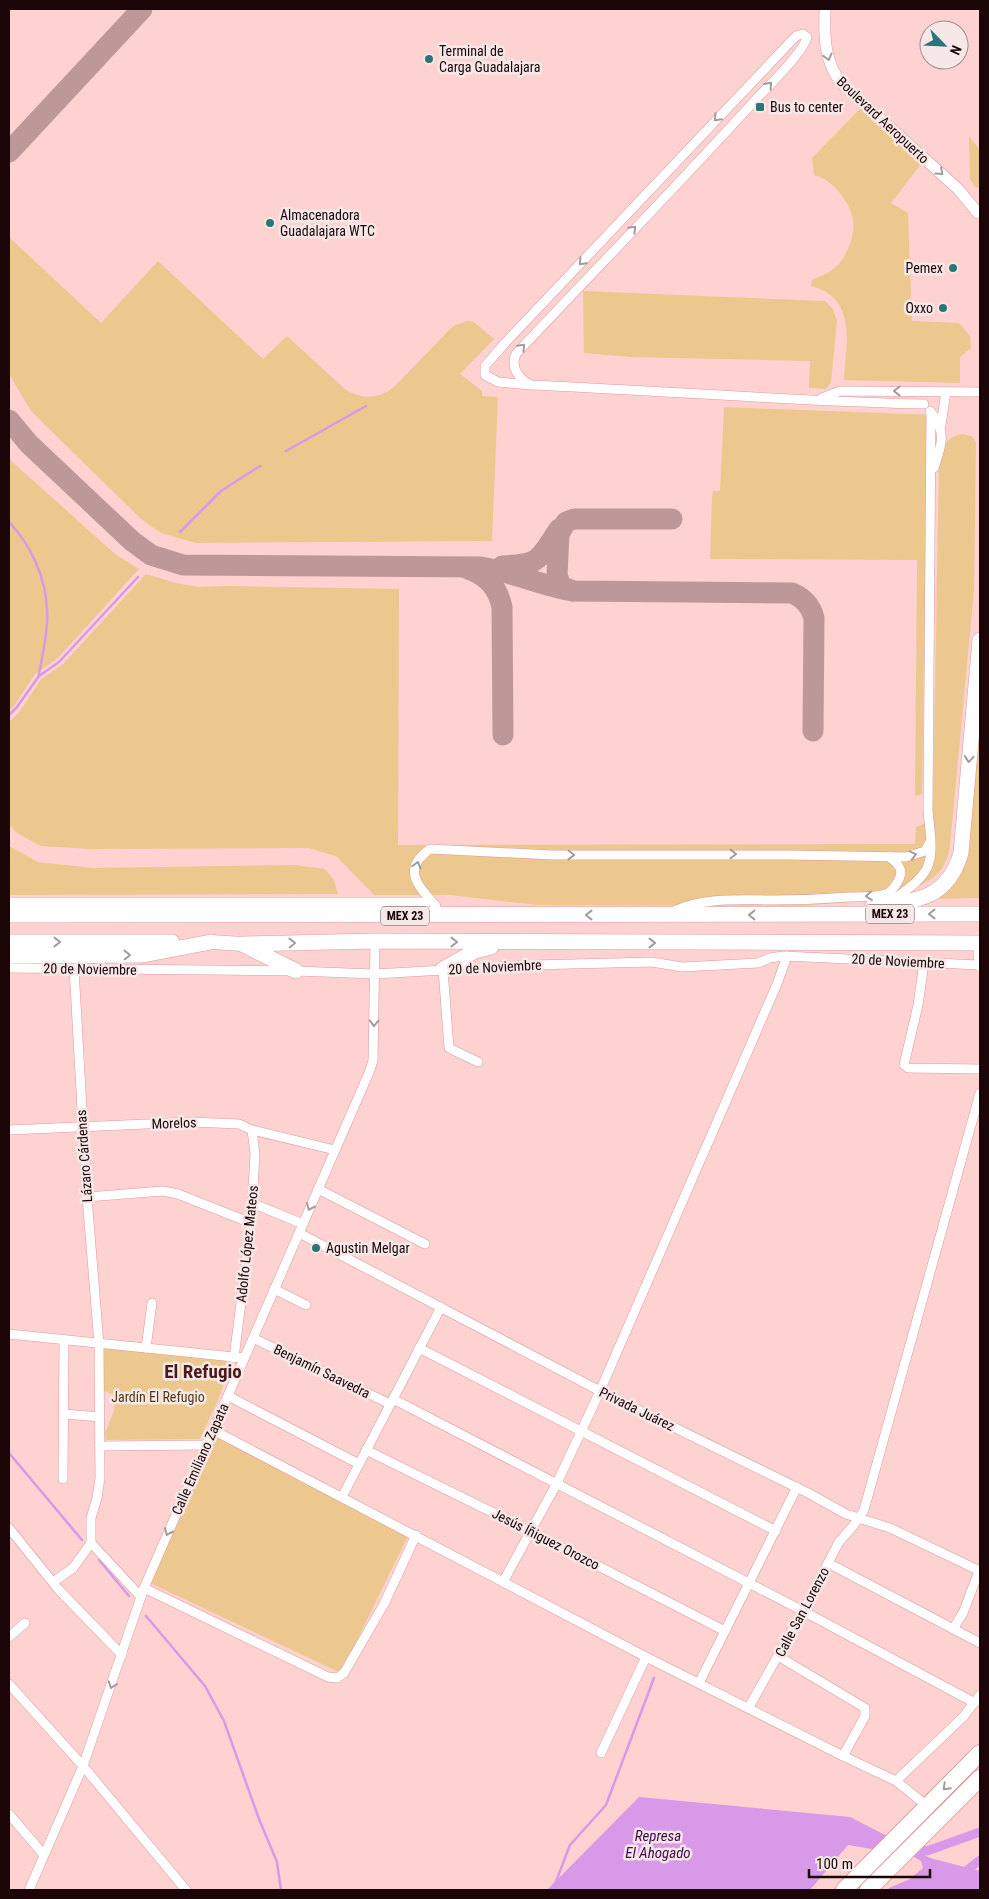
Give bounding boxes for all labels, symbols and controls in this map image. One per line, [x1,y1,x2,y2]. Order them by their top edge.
north arrow [919,20,969,70]
place label: Terminal de Carga Guadalajara [439,43,540,75]
text: N [947,43,965,57]
marker: Terminal de Carga Guadalajara [423,53,435,65]
one-way arrow [822,53,833,62]
street label: Boulevard Aeropuerto [834,73,932,167]
one-way arrow [763,82,772,91]
place label: Bus to center [770,99,843,115]
marker: Bus to center [754,101,766,113]
one-way arrow [714,113,723,122]
one-way arrow [934,166,943,175]
place label: Almacenadora Guadalajara WTC [280,207,375,239]
marker: Almacenadora Guadalajara WTC [264,217,276,229]
one-way arrow [627,226,636,235]
one-way arrow [579,256,588,265]
place label: Pemex [906,260,943,276]
marker: Pemex [947,262,959,274]
place label: Oxxo [905,300,933,316]
marker: Oxxo [937,302,949,314]
one-way arrow [516,344,525,353]
one-way arrow [892,386,900,396]
one-way arrow [964,755,975,763]
one-way arrow [730,849,738,859]
one-way arrow [568,850,575,860]
one-way arrow [908,850,917,860]
one-way arrow [411,861,422,869]
one-way arrow [864,890,872,901]
road number: MEX 23 [866,904,914,924]
road number: MEX 23 [381,906,429,926]
one-way arrow [927,909,935,919]
one-way arrow [585,910,593,921]
one-way arrow [747,910,755,920]
one-way arrow [54,937,62,947]
one-way arrow [451,937,459,947]
one-way arrow [288,938,296,948]
one-way arrow [648,938,656,948]
one-way arrow [124,950,132,960]
street label: 20 de Noviembre [851,951,945,971]
street label: 20 de Noviembre [448,957,542,977]
street label: 20 de Noviembre [43,960,137,978]
one-way arrow [369,1019,379,1027]
street label: Lázaro Cárdenas [73,1109,95,1203]
street label: Morelos [151,1114,197,1132]
street label: Adolfo López Mateos [233,1185,261,1303]
one-way arrow [306,1202,317,1211]
place label: Agustin Melgar [326,1240,410,1256]
marker: Agustin Melgar [310,1242,322,1254]
street label: Benjamín Saavedra [271,1341,373,1401]
district label: El Refugio [164,1360,242,1383]
street label: Privada Juárez [597,1384,677,1434]
park label: Jardín El Refugio [111,1389,205,1405]
street label: Calle Emiliano Zapata [168,1401,232,1517]
street label: Jesús Íñiguez Orozco [490,1504,603,1573]
one-way arrow [164,1527,175,1536]
street label: Calle San Lorenzo [772,1565,832,1659]
one-way arrow [107,1680,117,1688]
one-way arrow [943,1781,952,1790]
water label: Represa El Ahogado [625,1827,691,1862]
scale bar [809,1846,930,1878]
text: 100 m [816,1855,853,1873]

